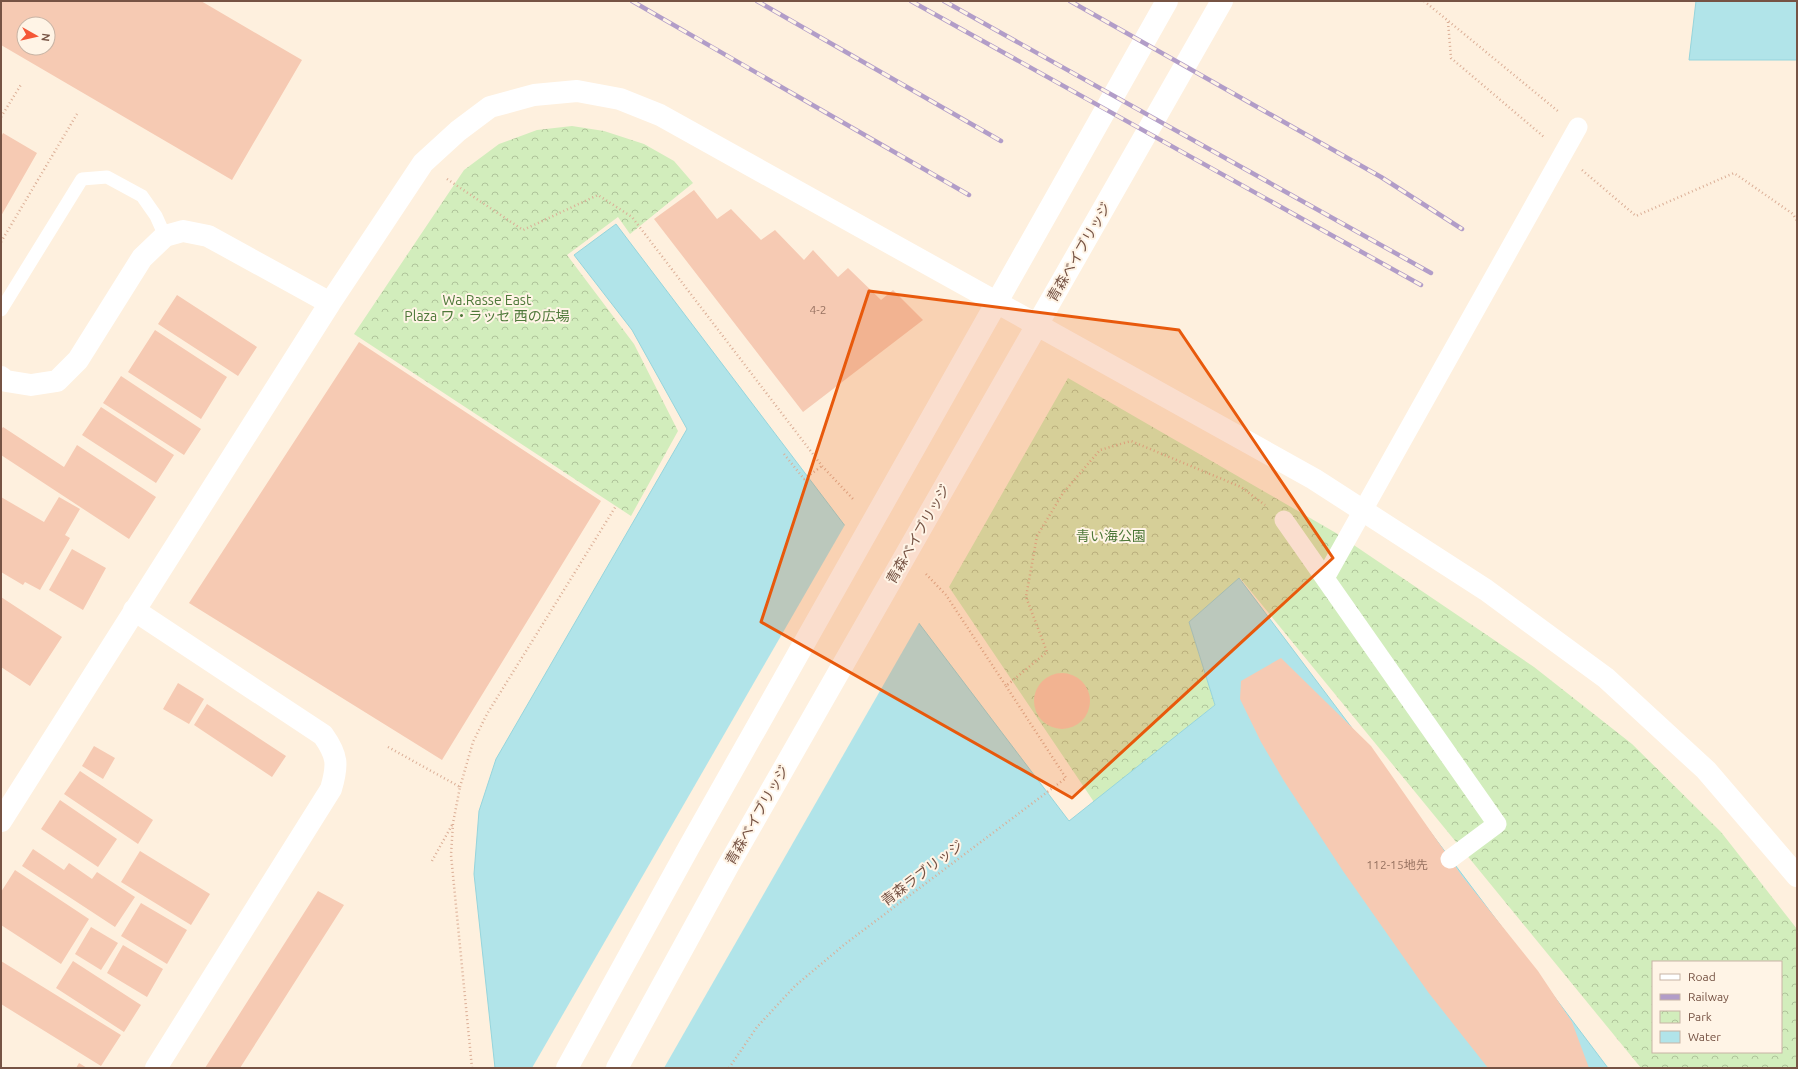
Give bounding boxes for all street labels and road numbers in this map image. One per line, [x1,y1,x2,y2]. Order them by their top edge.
street label: 青森ベイブリッジ [1044,200,1114,304]
street label: 青森ベイブリッジ [883,482,953,586]
street label: 青森ベイブリッジ [722,763,792,867]
street label: 青森ラブリッジ [878,837,966,909]

